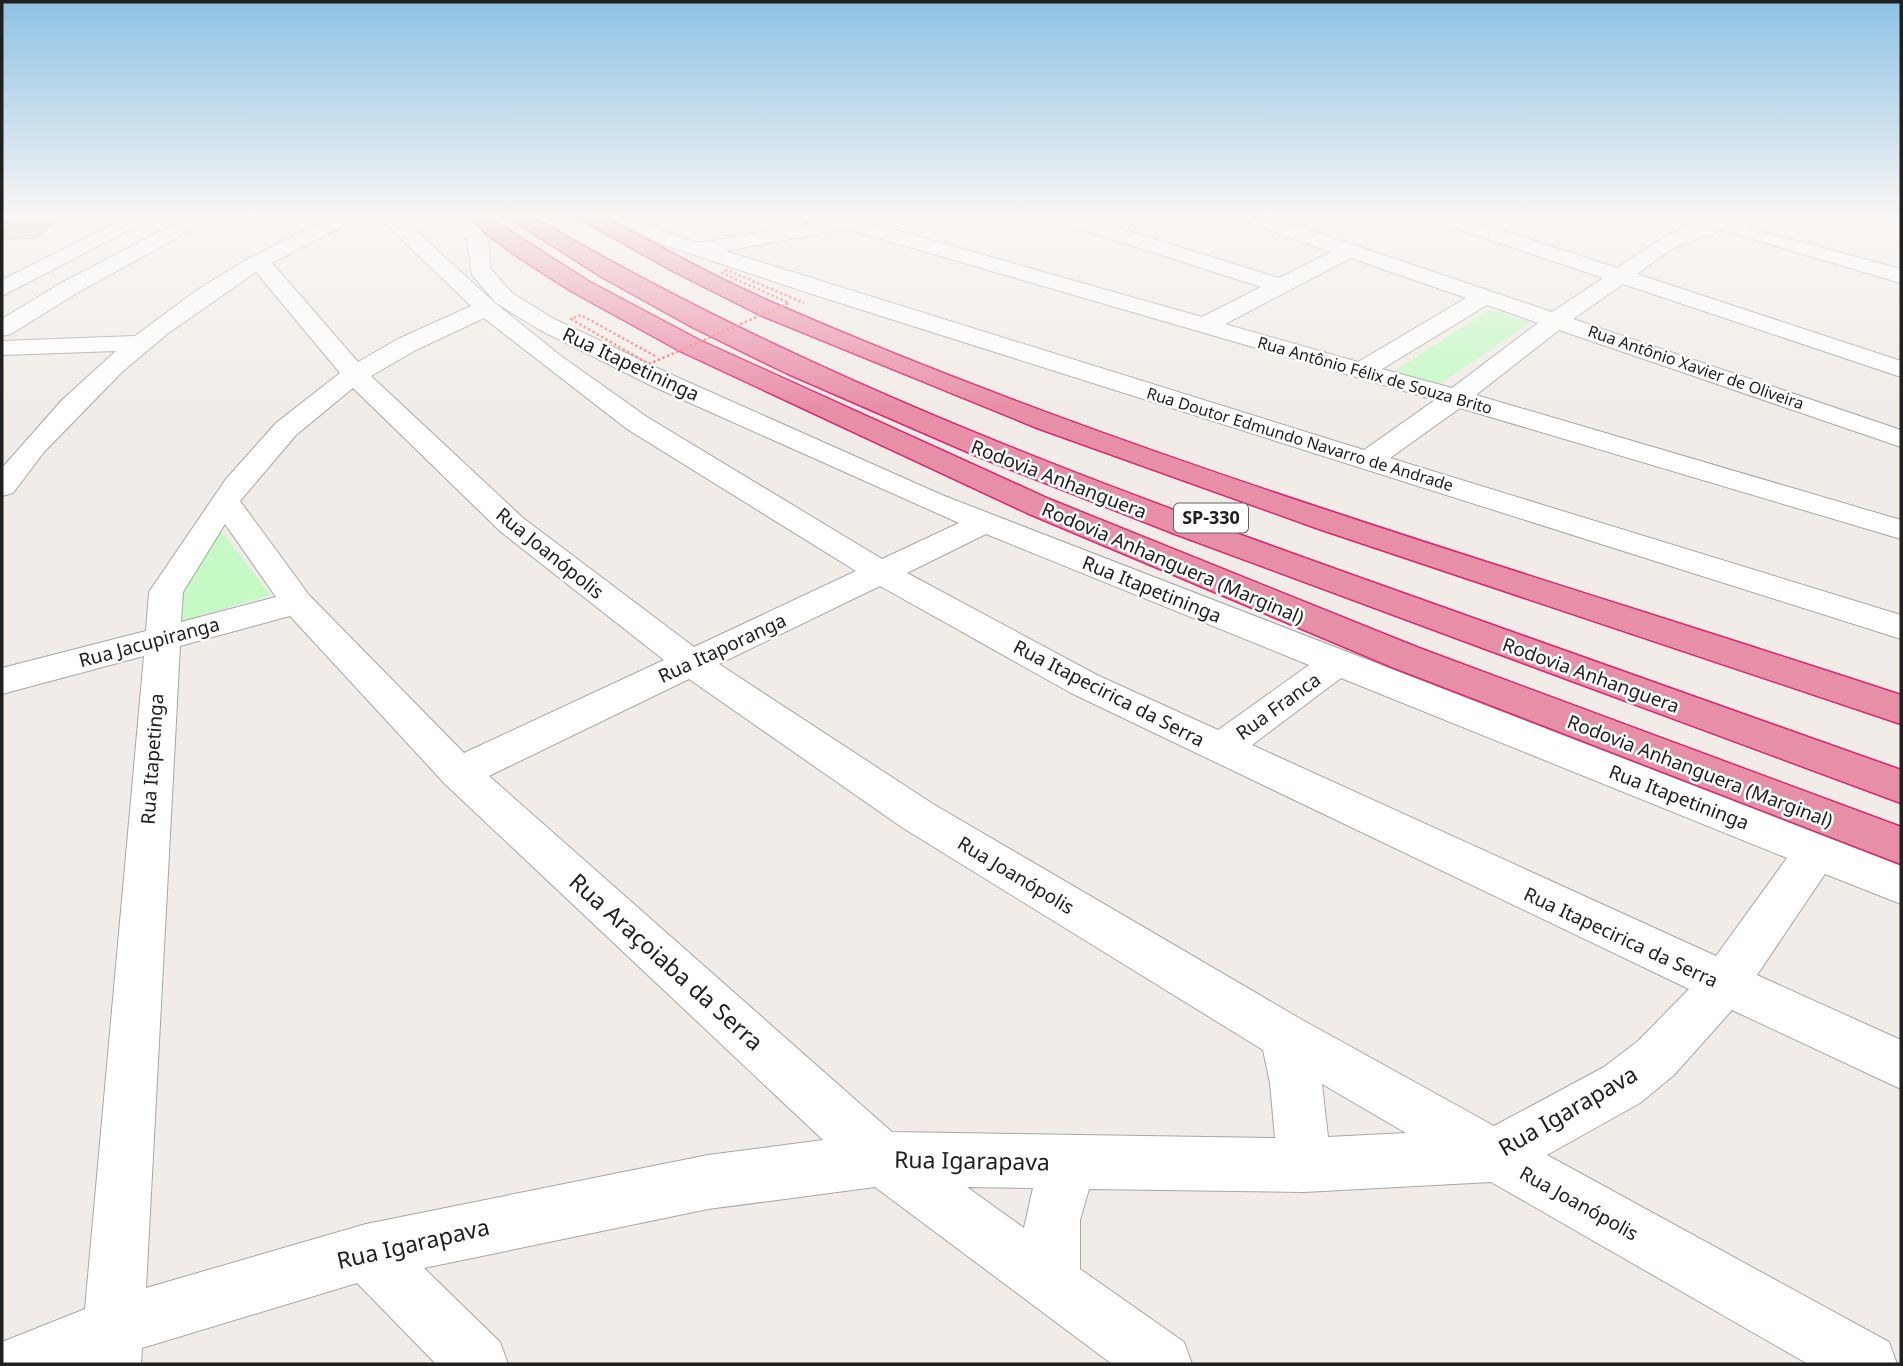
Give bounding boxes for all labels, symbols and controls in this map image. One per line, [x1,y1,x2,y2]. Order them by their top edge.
street label: Rua Antônio Xavier de Oliveira [1585,320,1807,414]
street label: Rua Itapetininga [558,321,704,407]
street label: Rua Antônio Félix de Souza Brito [1255,331,1495,419]
street label: Rua Doutor Edmundo Navarro de Andrade [1144,382,1456,496]
street label: Rodovia Anhanguera [967,433,1151,525]
street label: Rodovia Anhanguera (Marginal) [1038,496,1308,630]
street label: Rua Joanópolis [491,501,609,605]
road number: SP-330 [1174,504,1248,532]
street label: Rua Itapetininga [1079,549,1225,629]
street label: Rua Itaporanga [654,607,790,689]
street label: Rua Jacupiranga [76,611,222,673]
street label: Rodovia Anhanguera [1499,631,1683,719]
street label: Rua Itapecirica da Serra [1009,633,1209,753]
street label: Rua Franca [1230,666,1326,746]
street label: Rua Itapetinga [134,693,170,825]
street label: Rodovia Anhanguera (Marginal) [1564,708,1836,834]
street label: Rua Itapetininga [1605,758,1753,836]
street label: Rua Joanópolis [953,830,1079,920]
street label: Rua Araçoiaba da Serra [563,865,771,1057]
street label: Rua Itapecirica da Serra [1520,881,1722,993]
street label: Rua Igarapava [1492,1057,1643,1163]
street label: Rua Igarapava [894,1143,1050,1177]
street label: Rua Joanópolis [1515,1160,1643,1246]
street label: Rua Igarapava [333,1210,492,1276]

